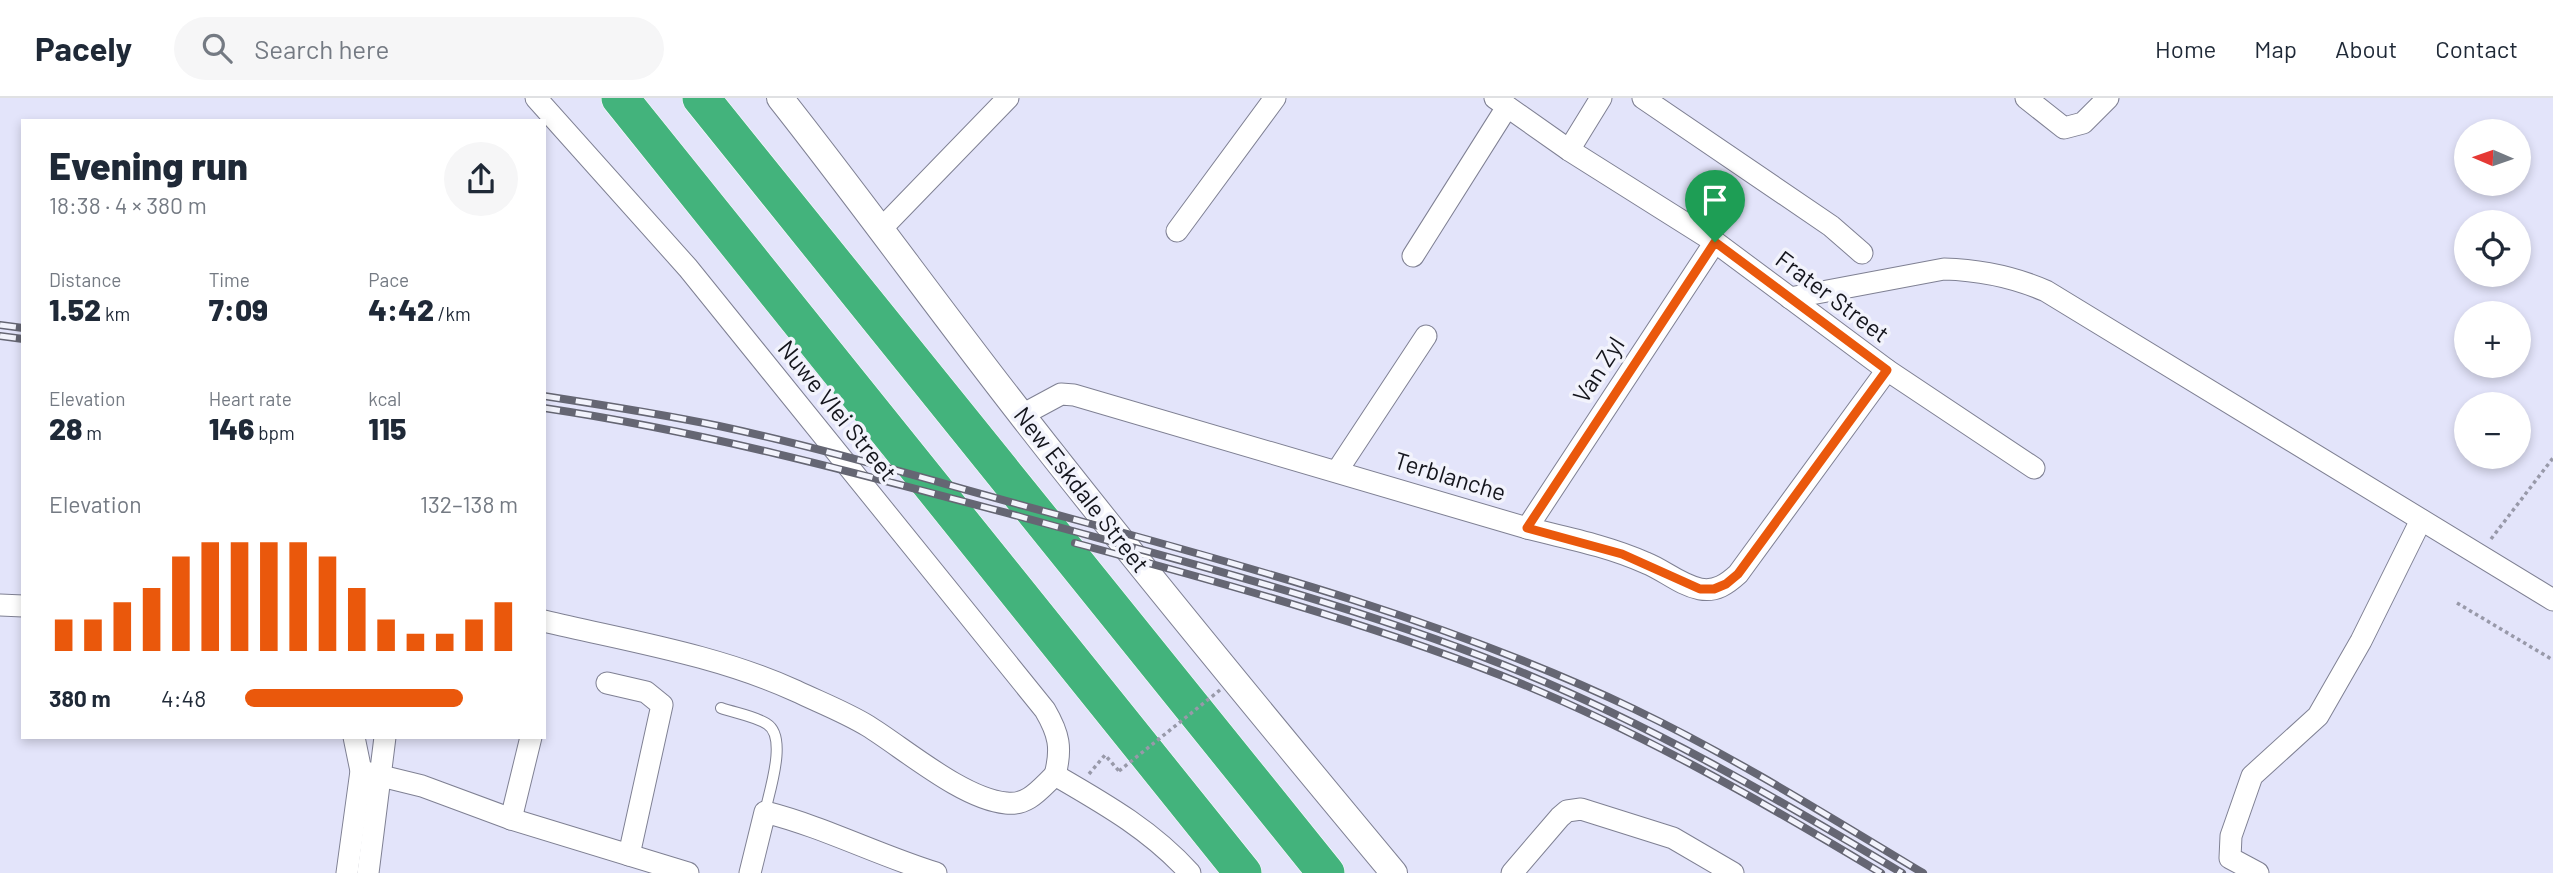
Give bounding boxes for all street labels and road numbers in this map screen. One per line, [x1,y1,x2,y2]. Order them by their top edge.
street label: Frater Street [1770,244,1895,348]
street label: Van Zyl [1566,331,1630,408]
street label: Nuwe Vlei Street [773,334,904,486]
street label: New Eskdale Street [1008,400,1156,578]
street label: Terblanche [1391,445,1510,506]

